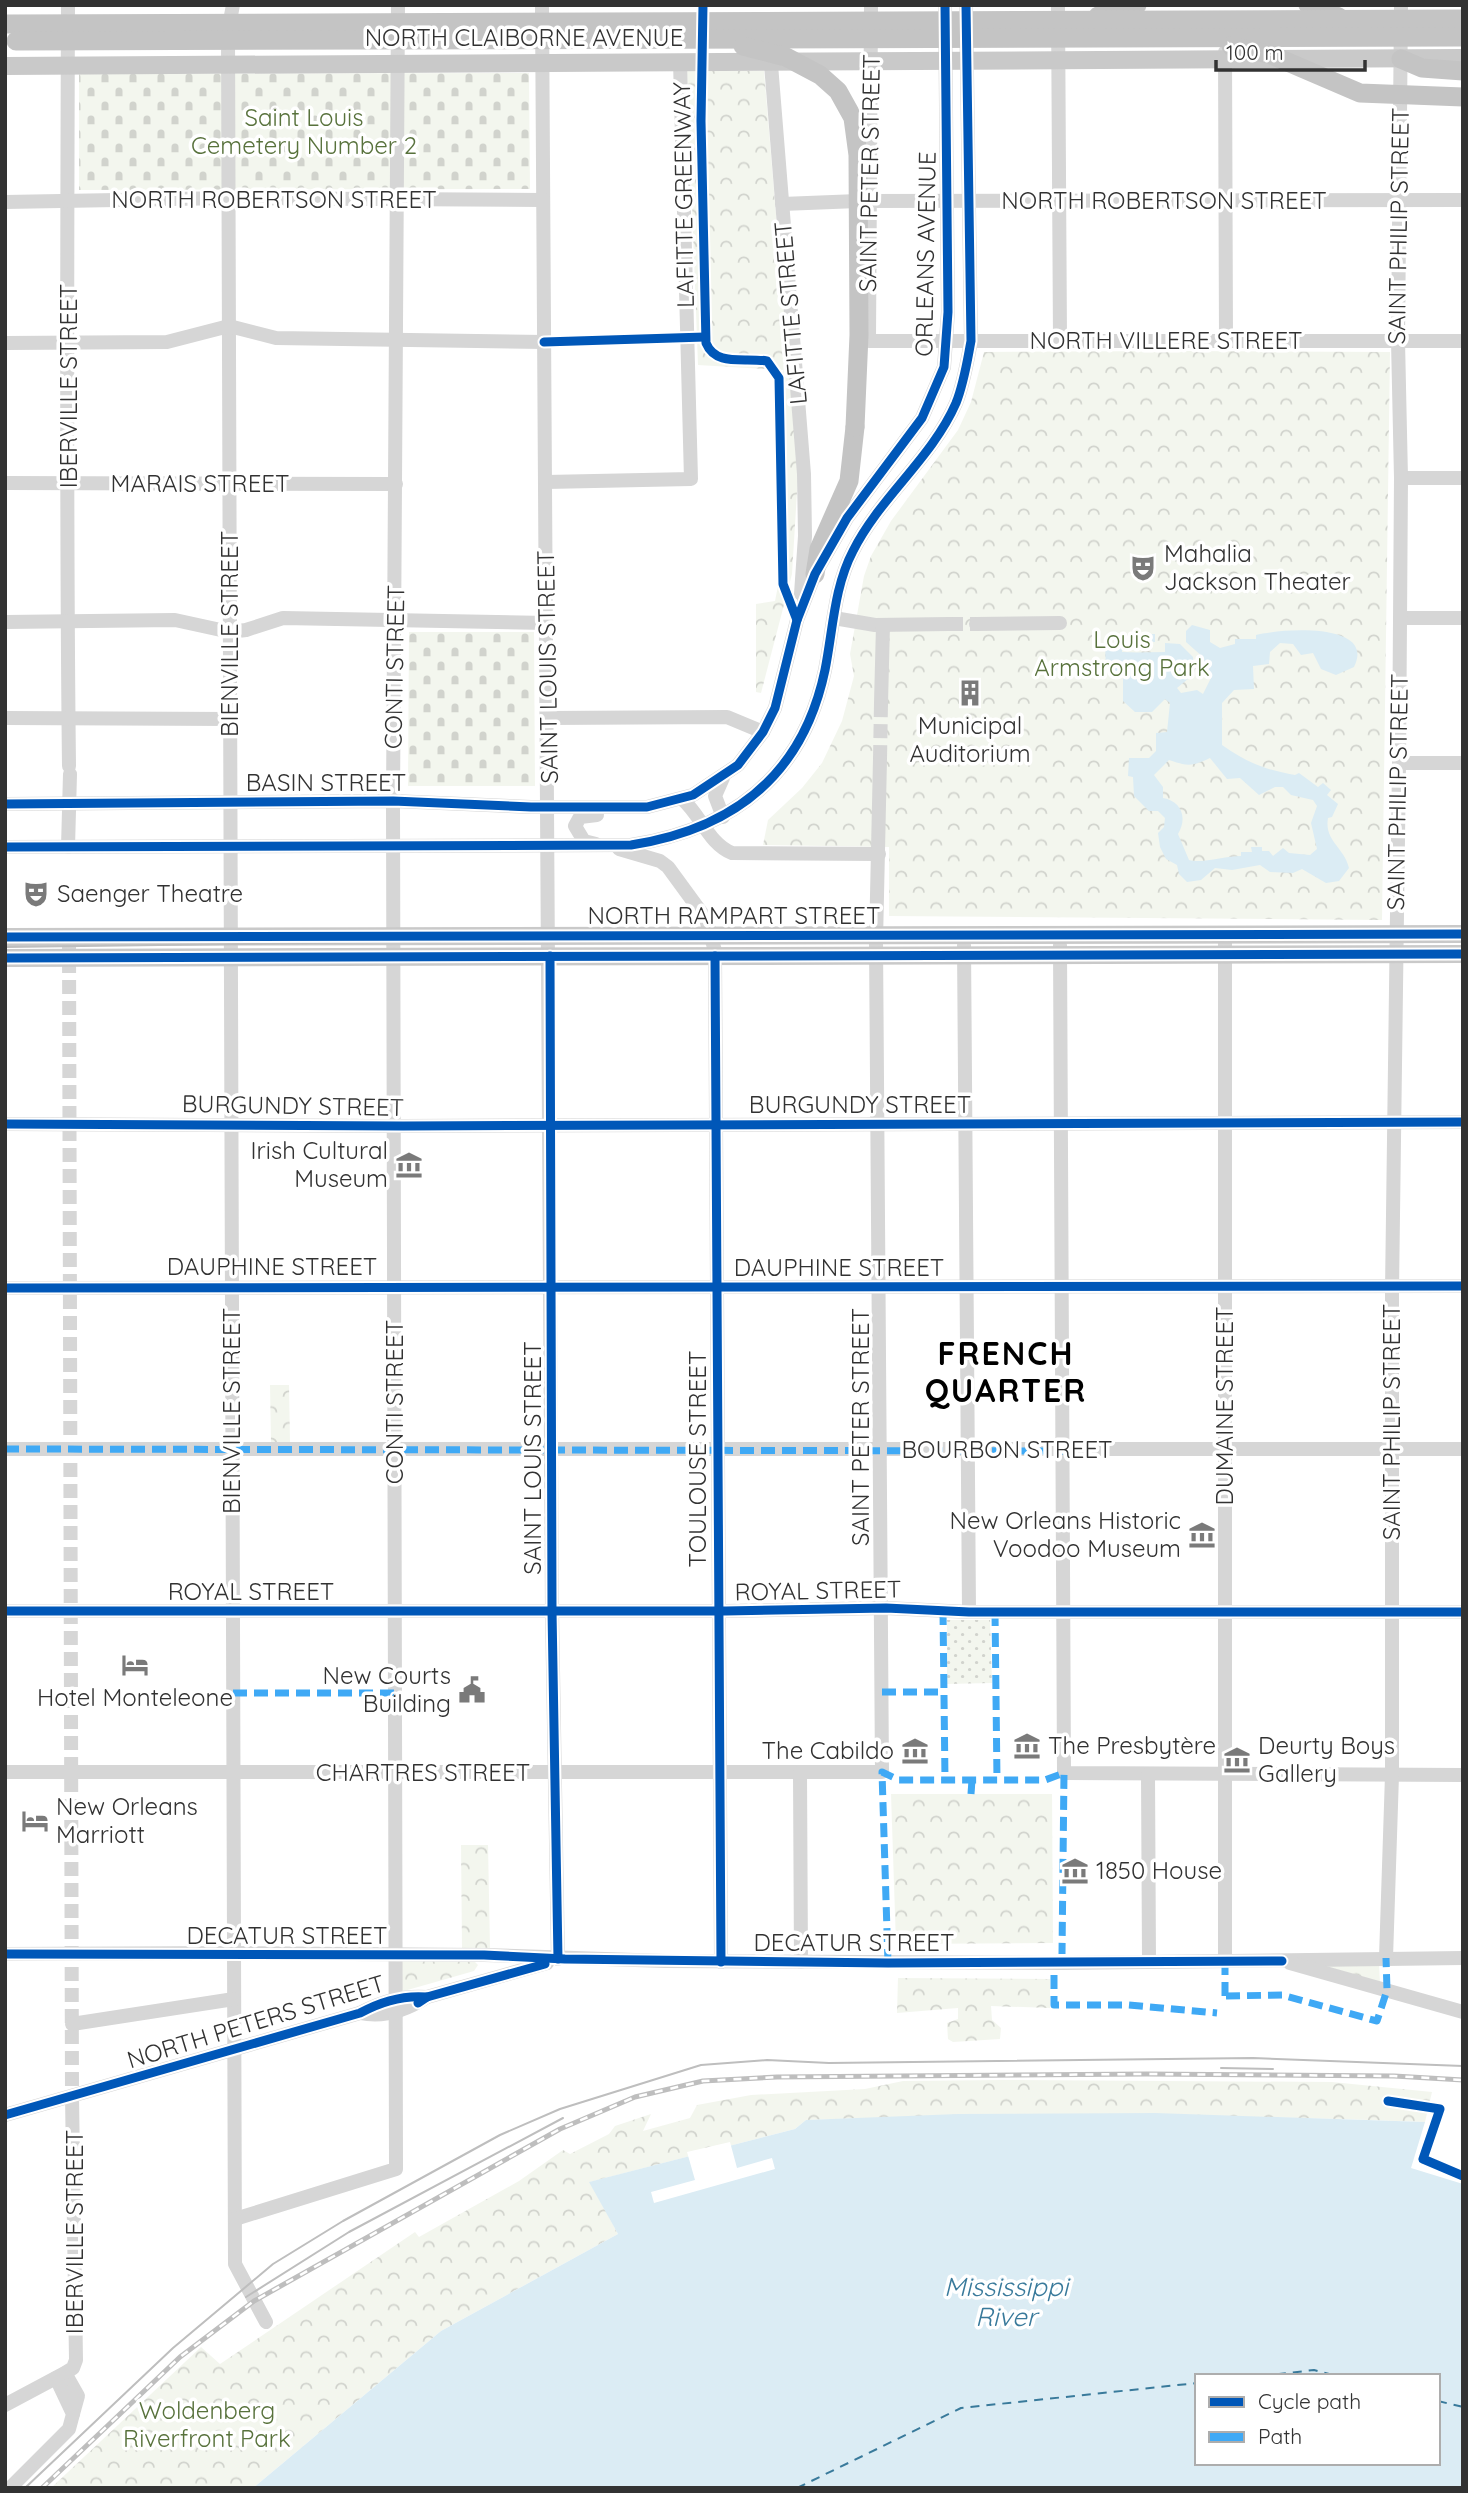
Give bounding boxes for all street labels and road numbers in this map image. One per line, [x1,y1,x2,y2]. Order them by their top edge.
street label: NORTH CLAIBORNE AVENUE [365,22,683,52]
street label: SAINT PETER STREET [852,54,886,292]
street label: LAFITTE GREENWAY [666,82,700,308]
street label: SAINT PHILIP STREET [1381,107,1415,345]
street label: ORLEANS AVENUE [908,151,942,357]
street label: NORTH ROBERTSON STREET [111,184,437,214]
street label: NORTH ROBERTSON STREET [1001,185,1327,215]
street label: LAFITTE STREET [767,220,813,406]
street label: IBERVILLE STREET [53,284,83,488]
street label: NORTH VILLERE STREET [1029,325,1303,355]
street label: MARAIS STREET [111,468,289,498]
street label: BIENVILLE STREET [214,531,244,737]
street label: SAINT LOUIS STREET [530,550,564,784]
street label: CONTI STREET [378,585,410,749]
street label: SAINT PHILIP STREET [1380,673,1414,911]
street label: BASIN STREET [246,767,406,797]
street label: NORTH RAMPART STREET [588,900,880,930]
street label: BURGUNDY STREET [182,1088,404,1122]
street label: BURGUNDY STREET [749,1089,971,1119]
street label: DAUPHINE STREET [167,1251,377,1281]
street label: DAUPHINE STREET [734,1252,944,1282]
street label: SAINT PHILIP STREET [1376,1304,1406,1540]
street label: DUMAINE STREET [1209,1306,1239,1506]
street label: BIENVILLE STREET [216,1308,246,1514]
street label: SAINT PETER STREET [845,1308,875,1546]
street label: CONTI STREET [379,1320,409,1484]
street label: SAINT LOUIS STREET [517,1341,547,1575]
street label: TOULOUSE STREET [682,1351,712,1567]
street label: BOURBON STREET [901,1434,1113,1464]
street label: ROYAL STREET [734,1574,902,1606]
street label: ROYAL STREET [168,1576,334,1606]
street label: CHARTRES STREET [316,1757,530,1787]
street label: DECATUR STREET [187,1920,387,1950]
street label: DECATUR STREET [754,1927,954,1957]
street label: NORTH PETERS STREET [123,1968,388,2075]
street label: IBERVILLE STREET [59,2130,89,2334]

